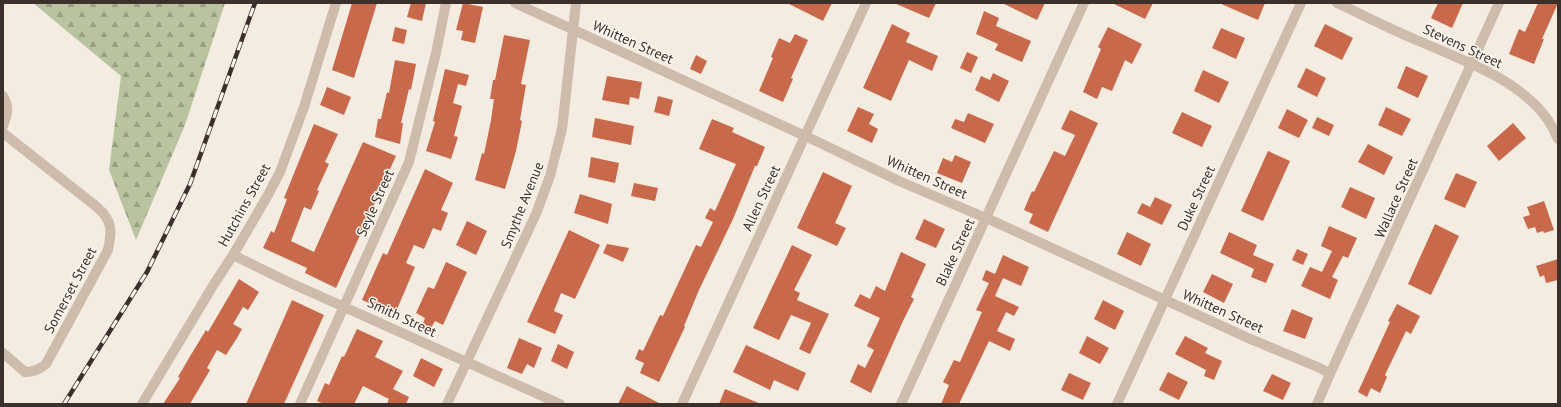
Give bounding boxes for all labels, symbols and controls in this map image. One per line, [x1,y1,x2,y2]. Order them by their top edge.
street label: Whitten Street [590,16,676,68]
street label: Stevens Street [1420,20,1506,72]
street label: Whitten Street [884,151,970,203]
street label: Wallace Street [1370,155,1422,241]
street label: Smythe Avenue [496,159,548,251]
street label: Hutchins Street [214,160,274,250]
street label: Allen Street [738,162,784,234]
street label: Duke Street [1173,162,1219,233]
street label: Seyle Street [352,166,398,239]
street label: Blake Street [932,215,979,289]
street label: Somerset Street [40,243,100,336]
street label: Whitten Street [1180,285,1266,337]
street label: Smith Street [364,293,440,341]

